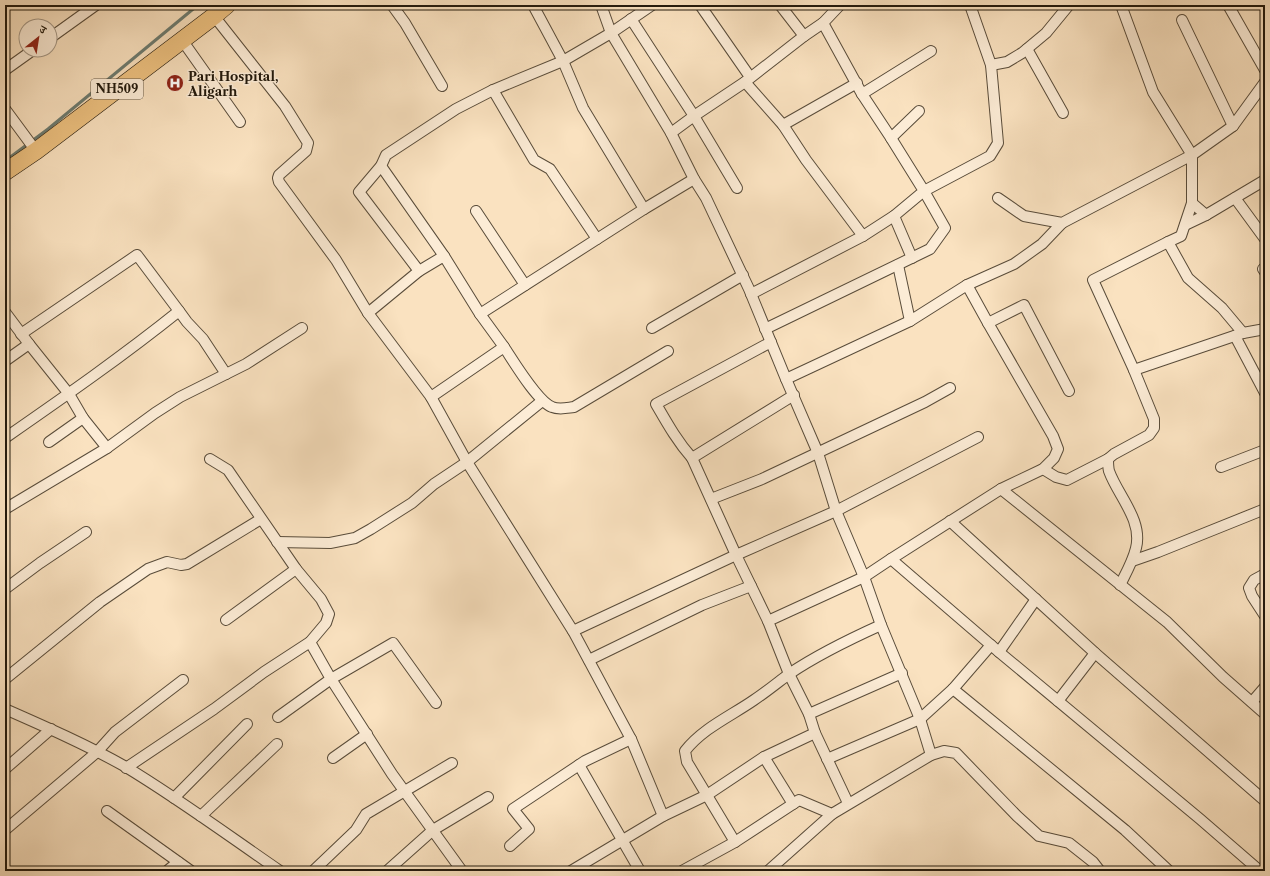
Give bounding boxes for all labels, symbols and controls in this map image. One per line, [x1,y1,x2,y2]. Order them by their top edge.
north arrow [18,18,58,58]
text: उ [36,21,50,37]
place label: Pari Hospital, Aligarh [187,68,279,99]
hospital icon: Pari Hospital, Aligarh [165,73,185,93]
road number: NH509 [91,79,143,99]

